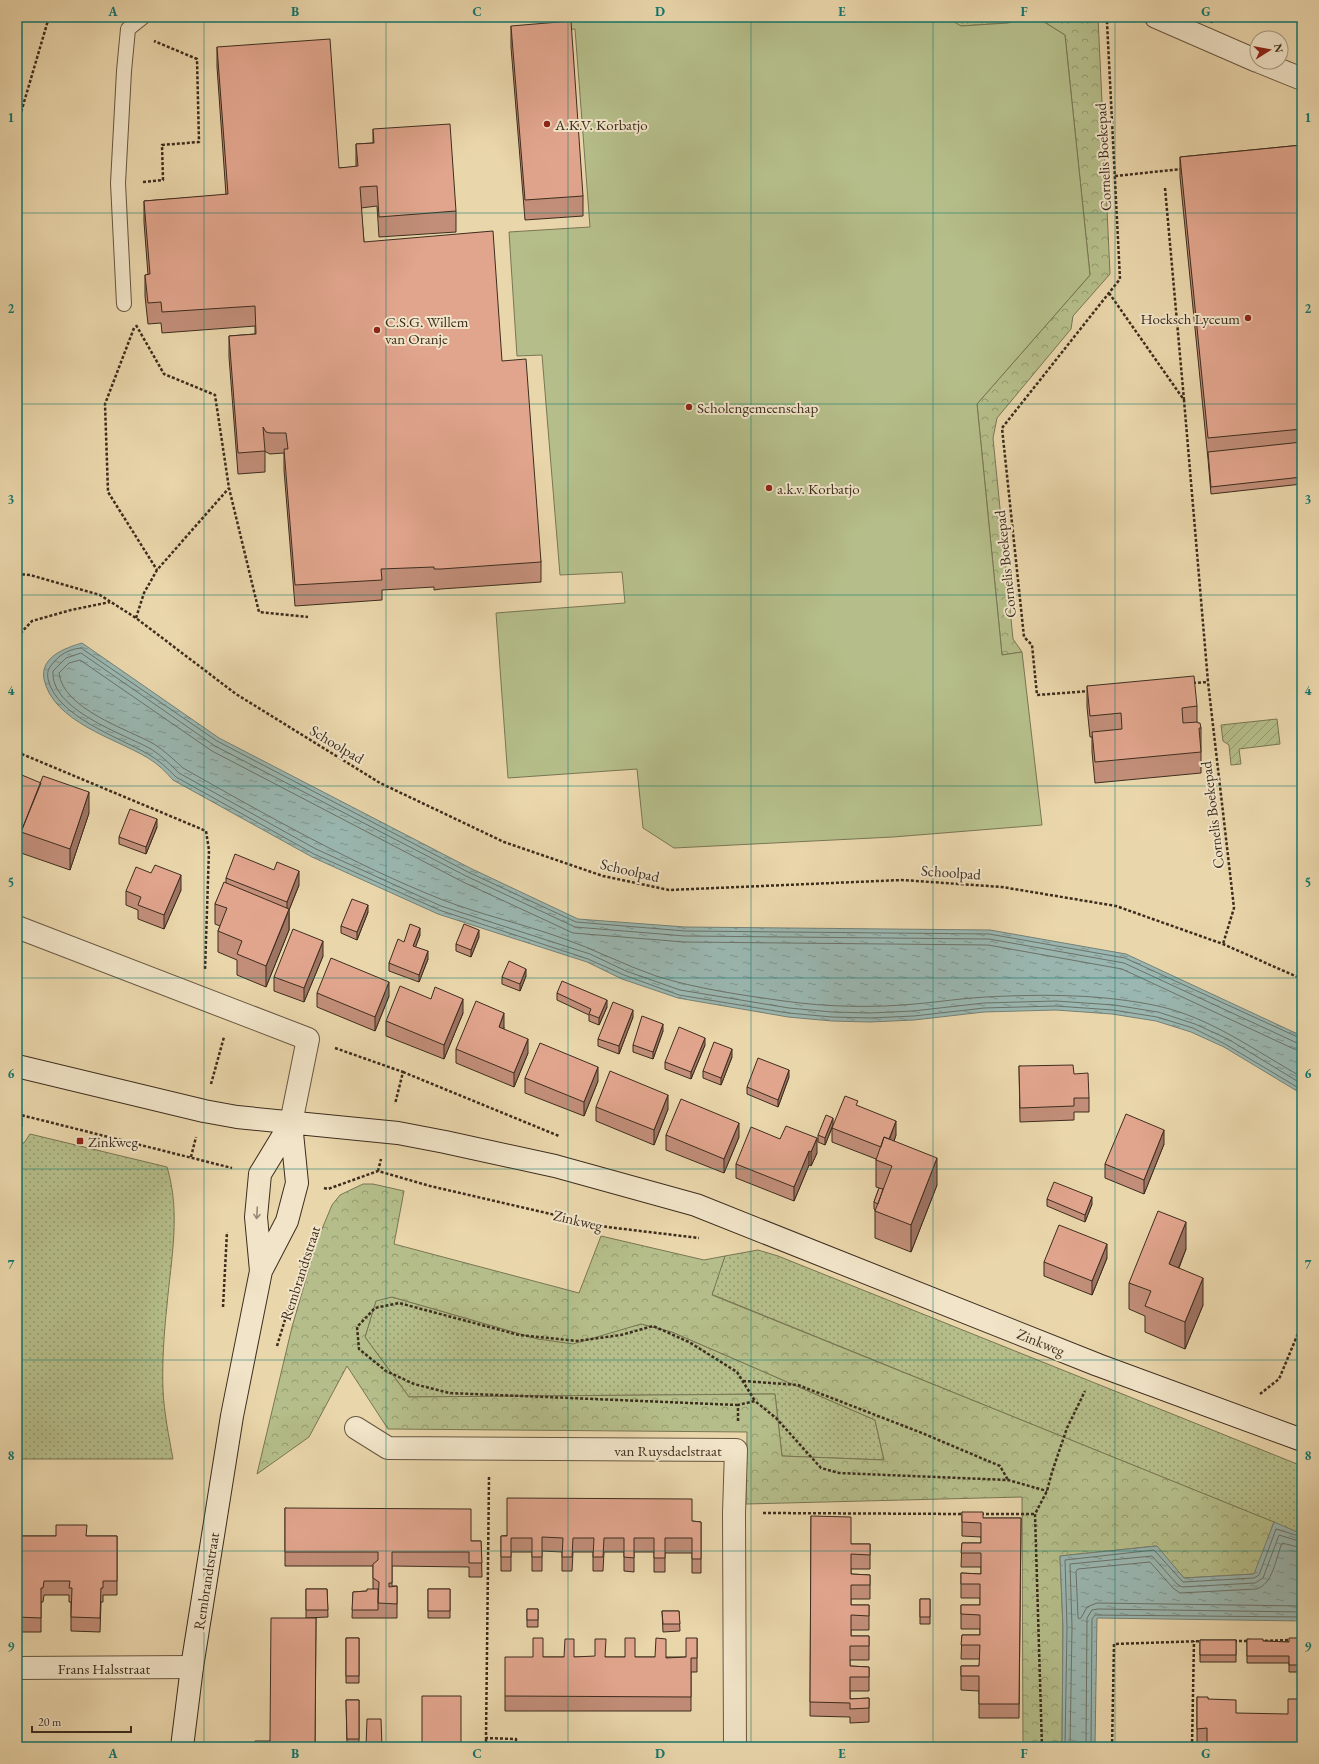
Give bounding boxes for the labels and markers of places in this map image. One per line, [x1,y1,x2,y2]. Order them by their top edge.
place label: A.K.V. Korbatjo [554,115,648,134]
marker: A.K.V. Korbatjo [542,119,552,129]
place label: Hoeksch Lyceum [1140,309,1240,328]
place label: C.S.G. Willem van Oranje [385,312,469,348]
marker: Hoeksch Lyceum [1243,313,1253,323]
marker: C.S.G. Willem van Oranje [372,325,382,335]
place label: Scholengemeenschap [697,398,819,417]
marker: Scholengemeenschap [684,402,694,412]
place label: a.k.v. Korbatjo [777,479,860,498]
marker: a.k.v. Korbatjo [764,483,774,493]
place label: Zinkweg [88,1132,138,1151]
marker: Zinkweg [75,1136,85,1146]

